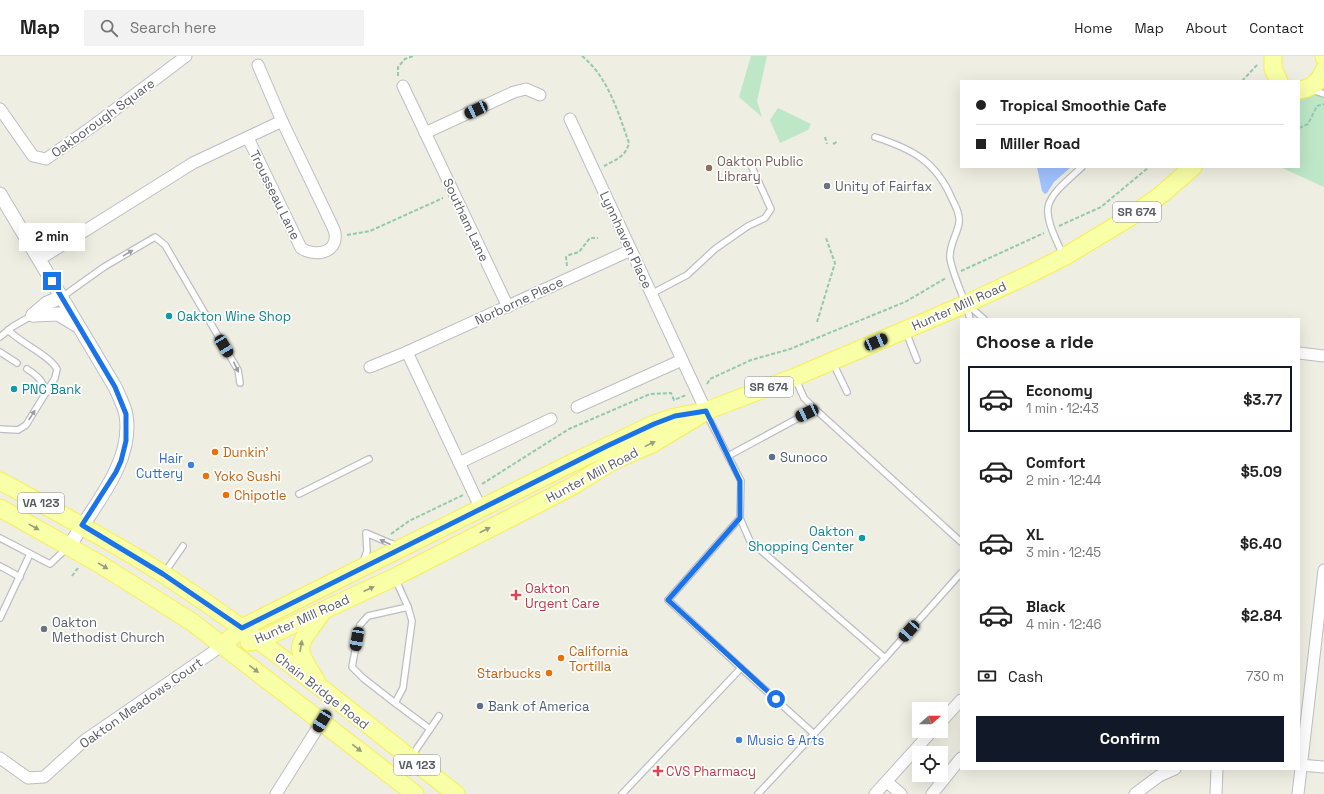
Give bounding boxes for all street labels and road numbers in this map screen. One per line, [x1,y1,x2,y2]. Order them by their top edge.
street label: Oakborough Square [48,75,158,161]
street label: Trousseau Lane [246,147,304,243]
street label: Southam Lane [439,176,493,264]
street label: Lynnhaven Place [596,189,656,291]
road number: SR 674 [1113,202,1161,222]
street label: Norborne Place [472,273,566,329]
street label: Hunter Mill Road [909,277,1009,335]
road number: SR 674 [745,377,793,397]
street label: Hunter Mill Road [543,444,641,506]
road number: VA 123 [18,493,64,513]
street label: Hunter Mill Road [252,590,352,648]
street label: Chain Bridge Road [272,649,372,733]
street label: Oakton Meadows Court [76,654,206,752]
road number: VA 123 [394,755,440,775]

